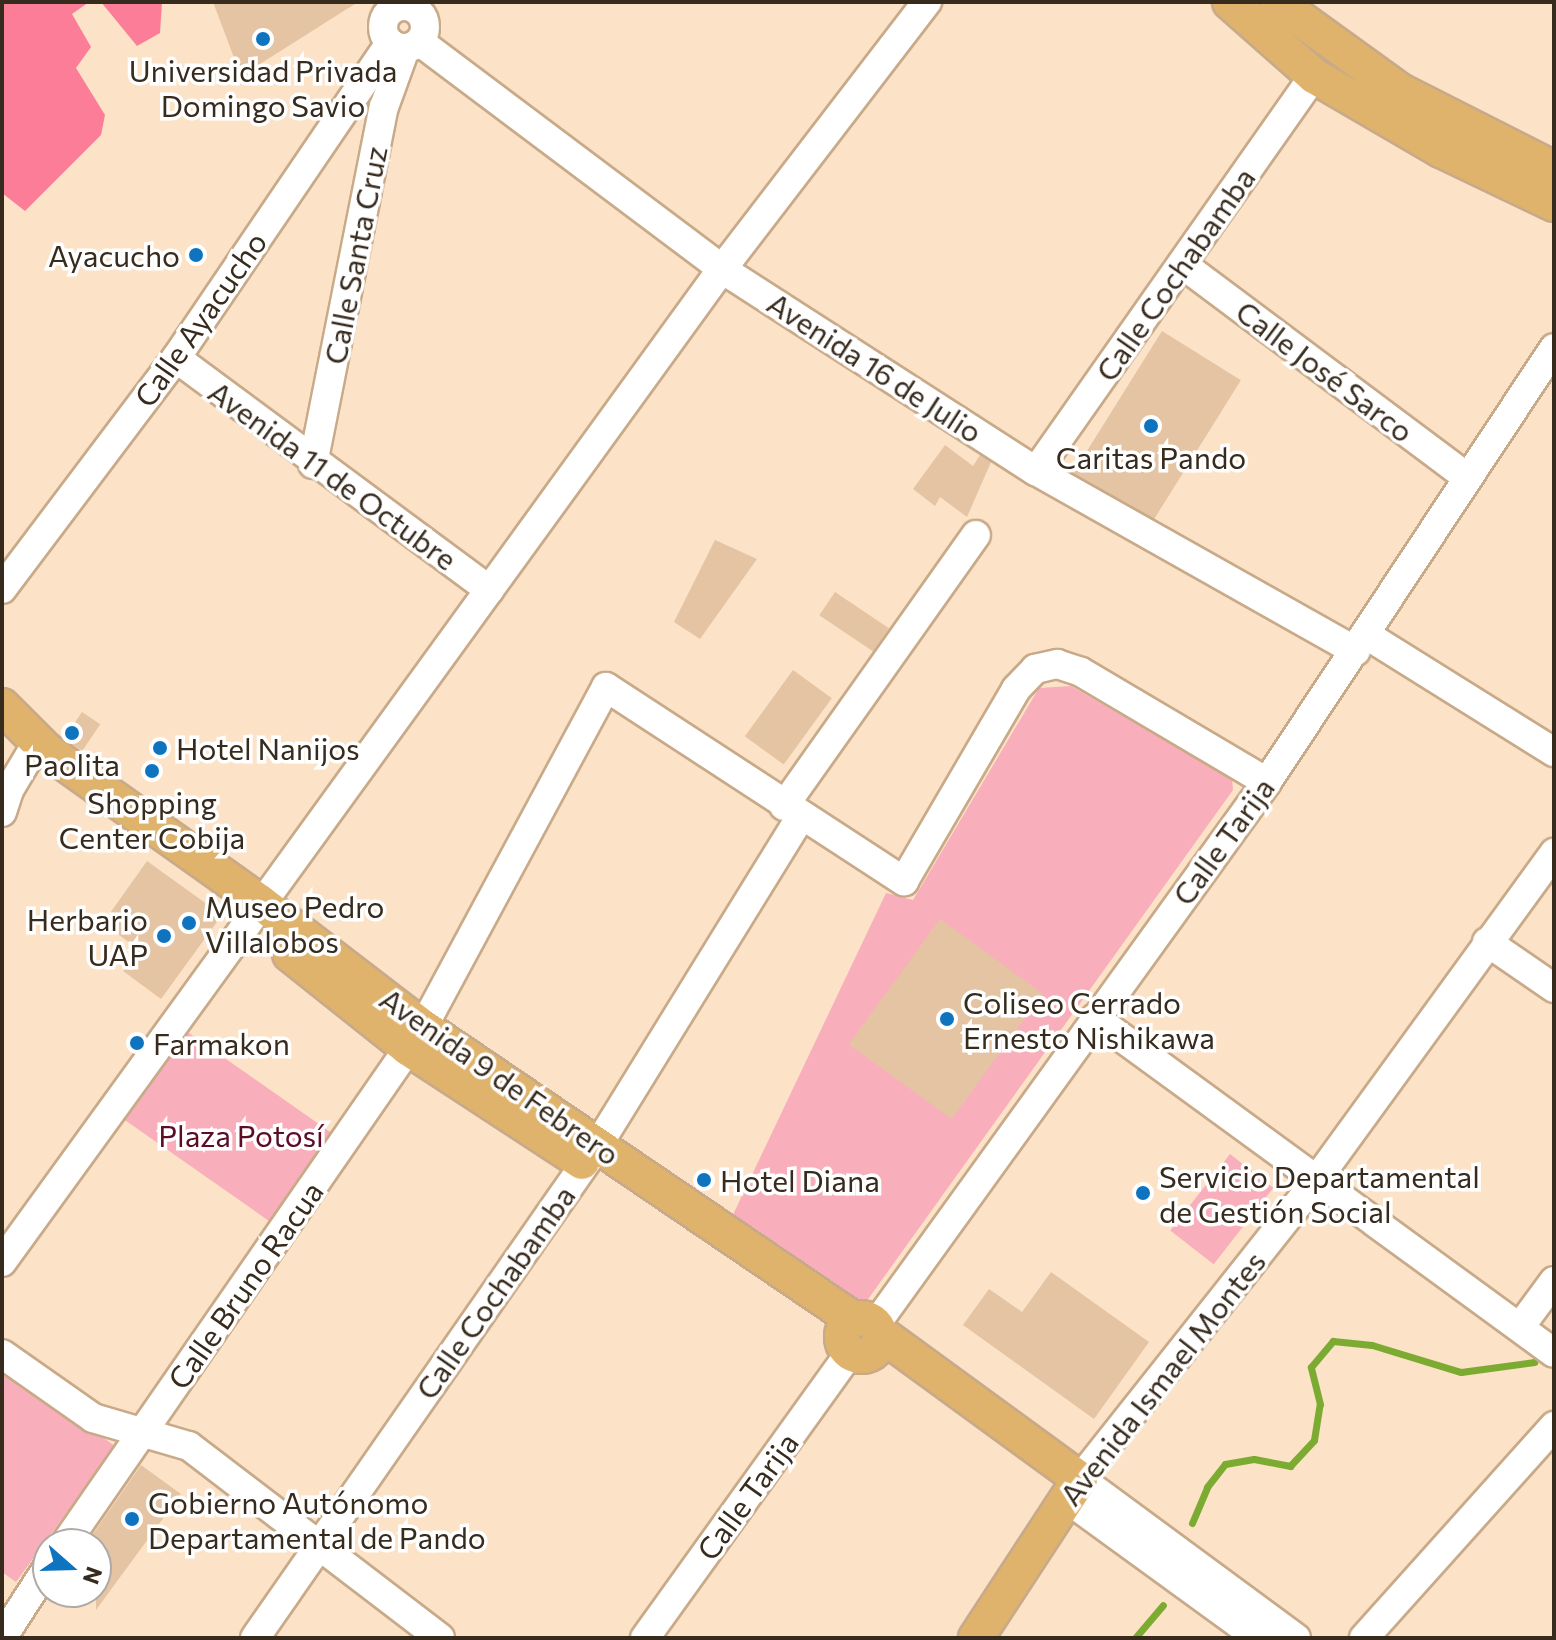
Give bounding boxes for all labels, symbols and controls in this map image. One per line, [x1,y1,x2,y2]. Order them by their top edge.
marker: Universidad Privada Domingo Savio [254,30,272,48]
place label: Universidad Privada Domingo Savio [129,52,397,122]
street label: Calle Santa Cruz [316,143,394,367]
street label: Calle Cochabamba [1088,160,1262,388]
street label: Calle Ayacucho [126,225,274,413]
place label: Ayacucho [48,237,180,273]
marker: Ayacucho [187,246,205,264]
street label: Avenida 16 de Julio [761,284,989,450]
street label: Calle José Sarco [1229,293,1421,449]
street label: Avenida 11 de Octubre [202,373,464,577]
marker: Caritas Pando [1142,417,1160,435]
place label: Caritas Pando [1056,439,1246,475]
marker: Paolita [63,724,81,742]
place label: Hotel Nanijos [176,730,360,766]
marker: Hotel Nanijos [151,739,169,757]
place label: Paolita [24,746,120,782]
marker: Shopping Center Cobija [143,762,161,780]
street label: Calle Tarija [1165,770,1281,912]
place label: Shopping Center Cobija [59,784,245,854]
place label: Museo Pedro Villalobos [205,888,384,958]
place label: Herbario UAP [27,901,148,972]
marker: Museo Pedro Villalobos [180,914,198,932]
marker: Herbario UAP [155,927,173,945]
street label: Avenida 9 de Febrero [374,980,626,1172]
place label: Coliseo Cerrado Ernesto Nishikawa [963,984,1215,1054]
marker: Coliseo Cerrado Ernesto Nishikawa [938,1010,956,1028]
place label: Farmakon [153,1025,290,1061]
marker: Farmakon [128,1034,146,1052]
park label: Plaza Potosí [158,1117,324,1153]
place label: Servicio Departamental de Gestión Social [1159,1158,1480,1228]
place label: Hotel Diana [720,1162,880,1198]
marker: Hotel Diana [695,1171,713,1189]
street label: Calle Bruno Racua [160,1174,330,1396]
street label: Calle Cochabamba [408,1178,582,1406]
marker: Servicio Departamental de Gestión Social [1134,1184,1152,1202]
street label: Avenida Ismael Montes [1052,1244,1272,1512]
street label: Calle Tarija [689,1425,805,1567]
place label: Gobierno Autónomo Departamental de Pando [148,1484,486,1554]
marker: Gobierno Autónomo Departamental de Pando [123,1510,141,1528]
north arrow [32,1528,112,1608]
text: N [78,1563,109,1588]

